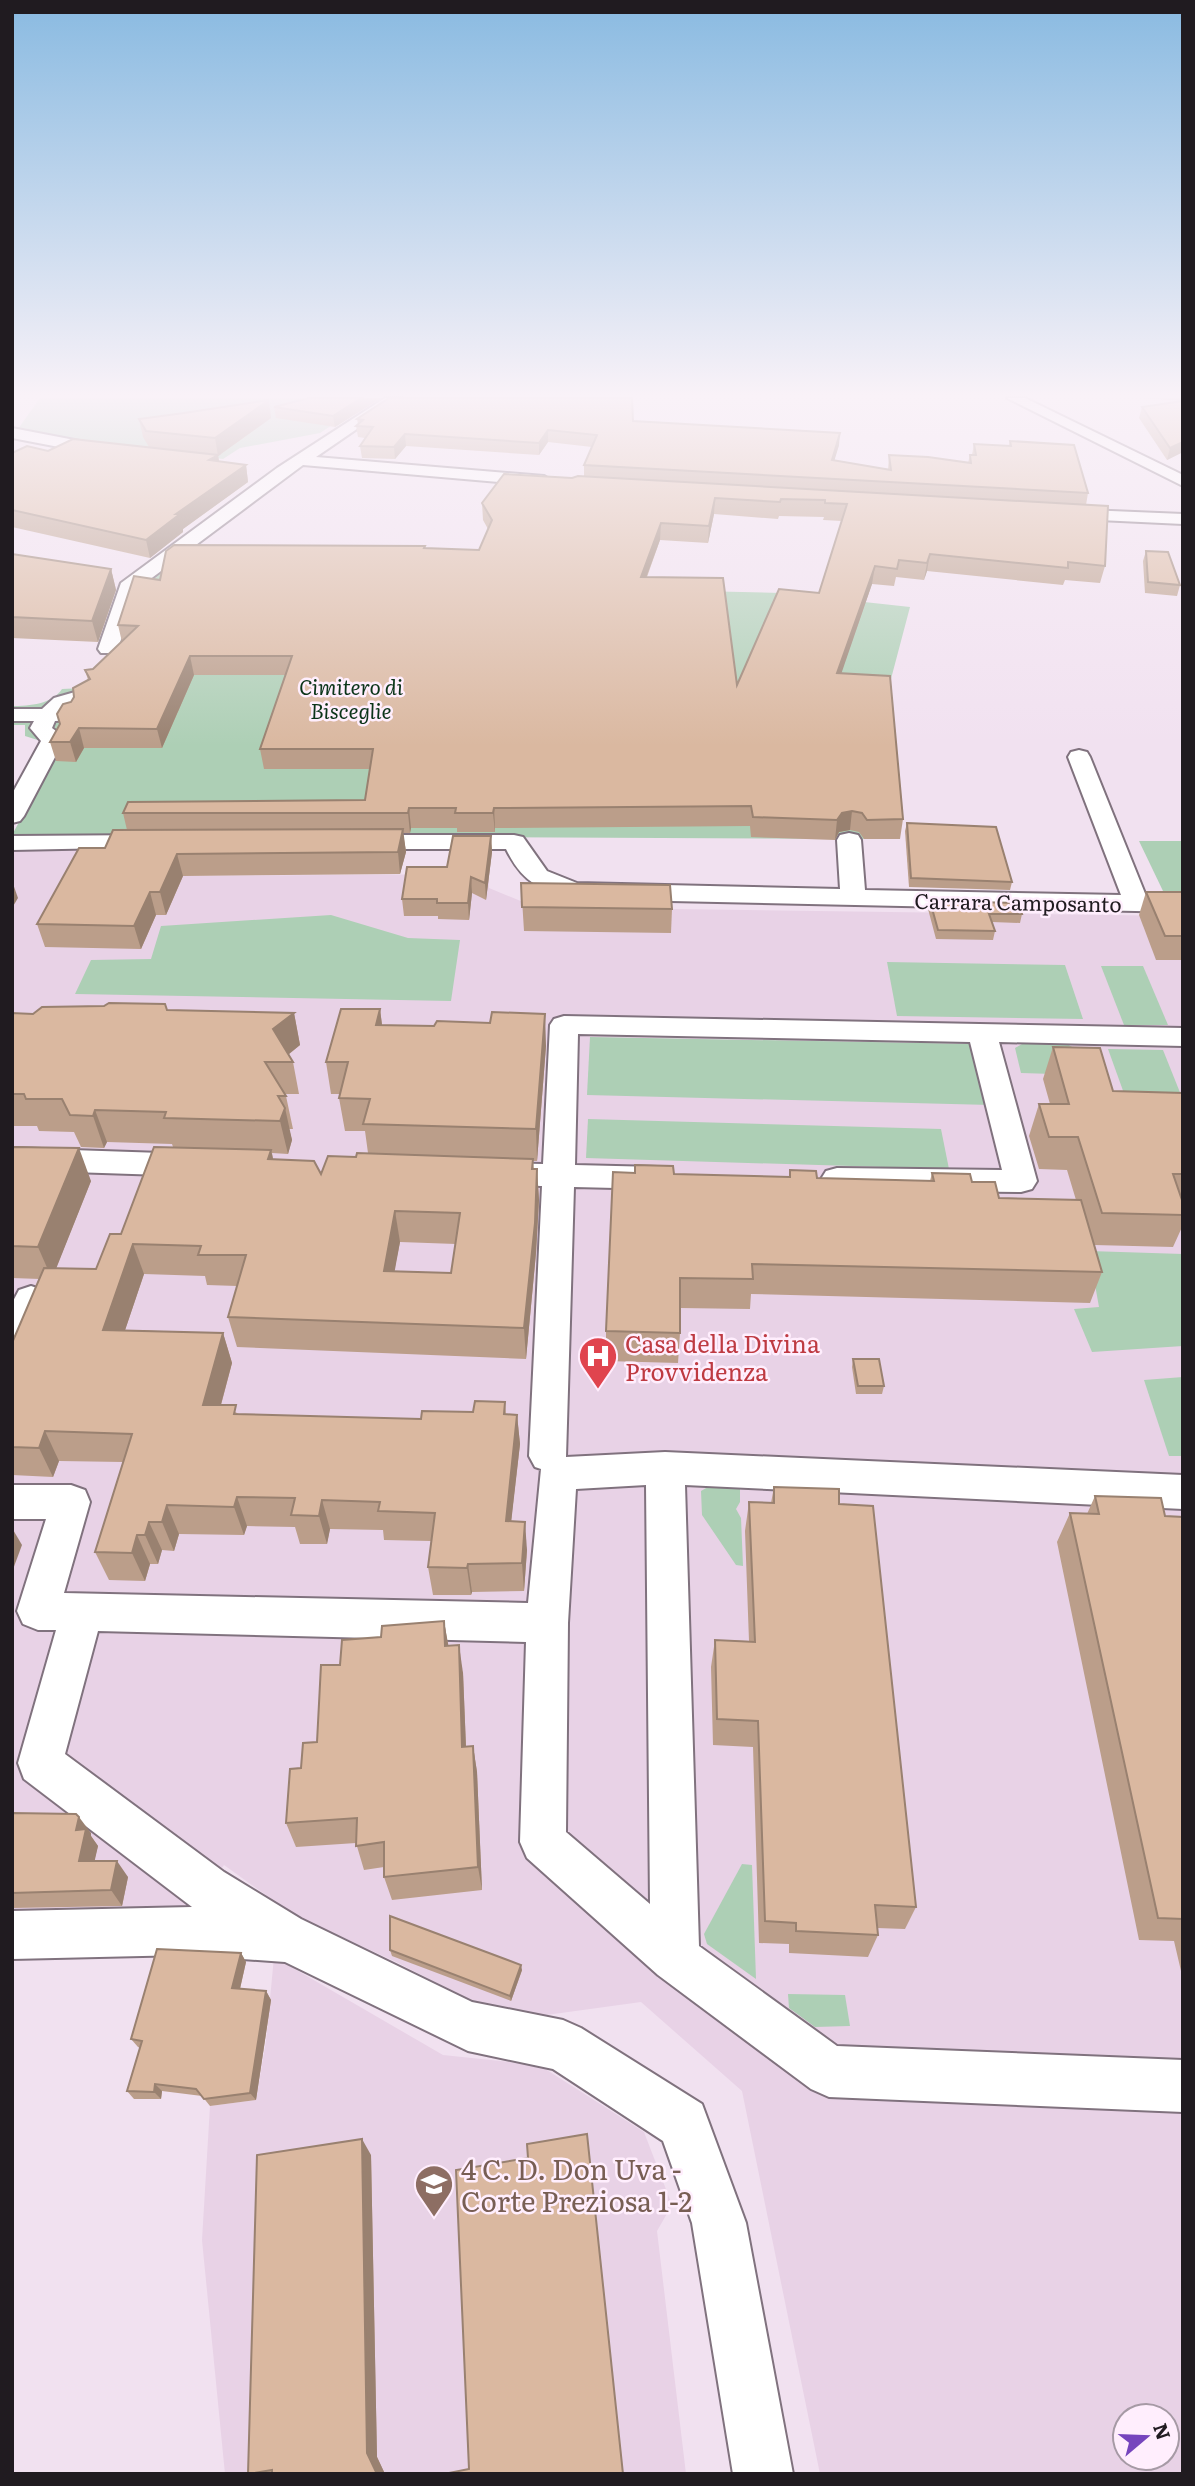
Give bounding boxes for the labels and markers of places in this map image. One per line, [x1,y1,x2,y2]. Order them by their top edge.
place label: Casa della Divina Provvidenza [625,1325,820,1388]
hospital icon: Casa della Divina Provvidenza [577,1335,619,1390]
place label: 4 C. D. Don Uva - Corte Preziosa 1-2 [461,2147,692,2221]
school or university icon: 4 C. D. Don Uva - Corte Preziosa 1-2 [413,2163,455,2218]

